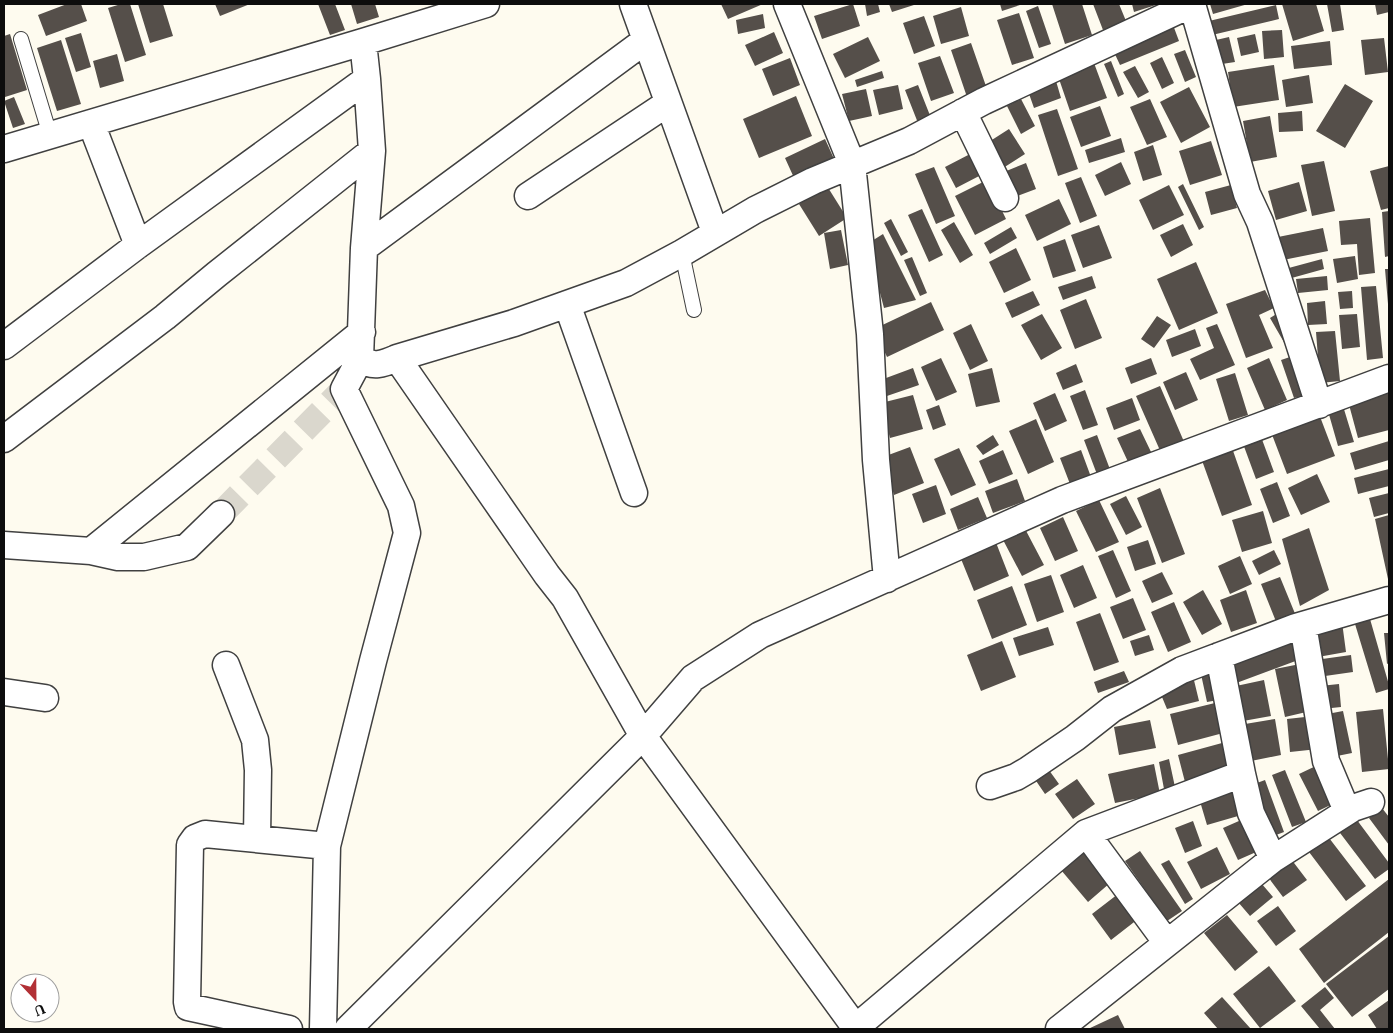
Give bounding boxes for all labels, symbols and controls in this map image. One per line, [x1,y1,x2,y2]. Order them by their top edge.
north arrow [10,973,60,1023]
text: U [31,1000,48,1020]

